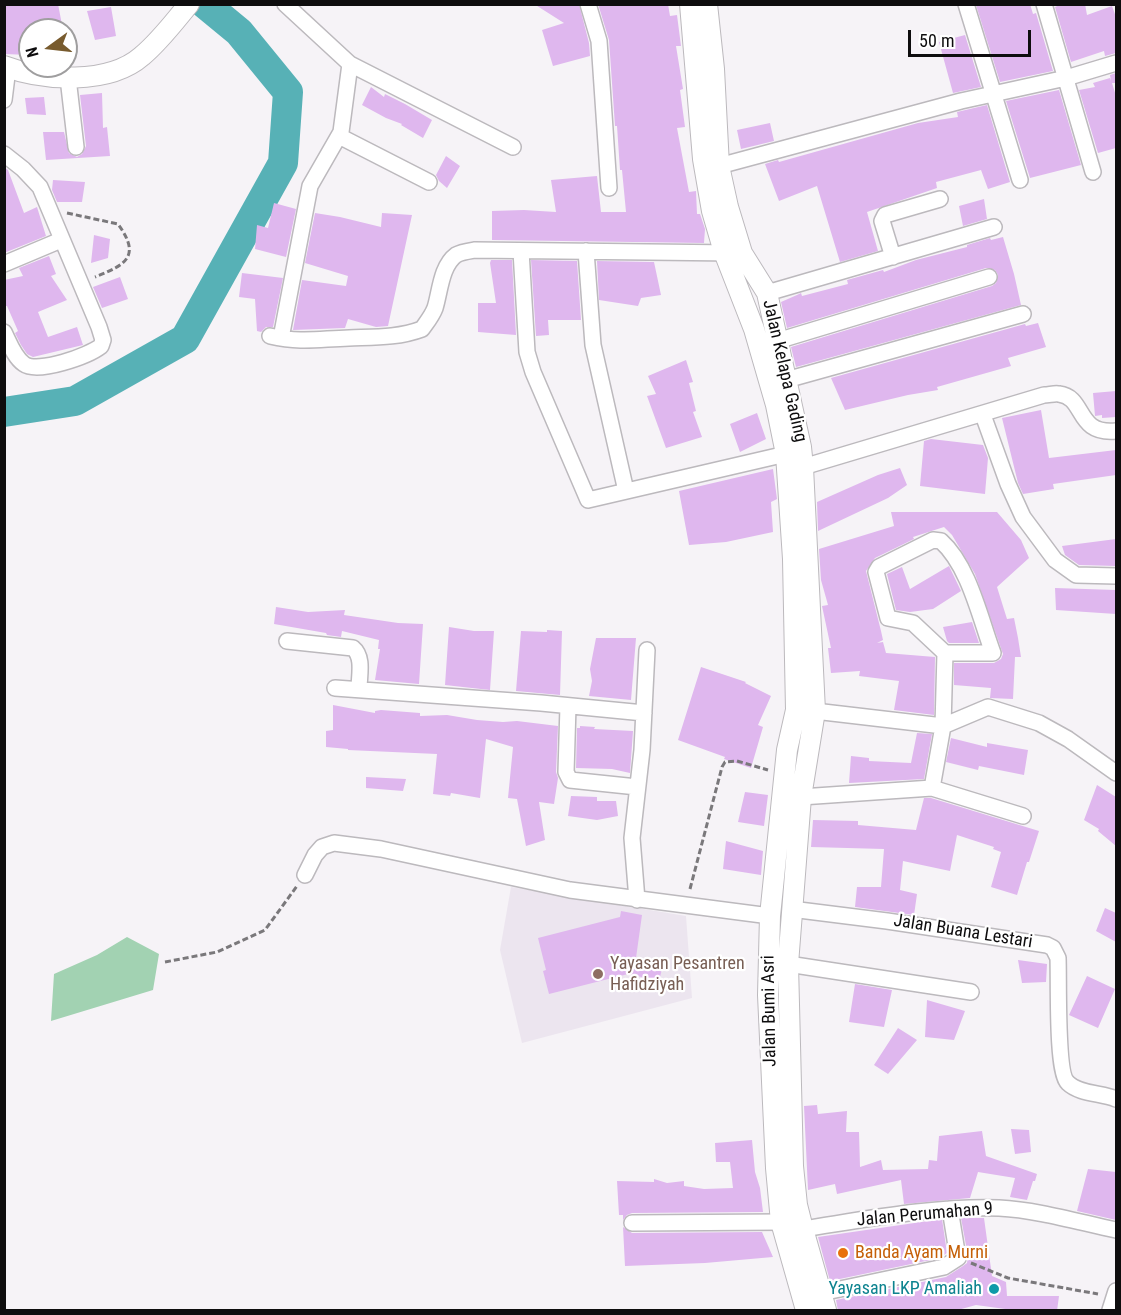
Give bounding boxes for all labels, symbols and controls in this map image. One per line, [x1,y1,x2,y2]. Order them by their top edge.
north arrow [18,18,78,78]
scale bar [911,18,1034,56]
text: 50 m [919,30,954,51]
text: N [22,45,43,59]
street label: Jalan Kelapa Gading [757,298,811,444]
street label: Jalan Buana Lestari [892,910,1034,954]
place label: Yayasan Pesantren Hafidziyah [610,953,745,996]
street label: Jalan Bumi Asri [758,955,782,1067]
marker: Yayasan Pesantren Hafidziyah [591,967,605,981]
street label: Jalan Perumahan 9 [856,1198,994,1232]
place label: Banda Ayam Murni [855,1242,988,1264]
marker: Banda Ayam Murni [836,1246,850,1260]
place label: Yayasan LKP Amaliah [828,1278,982,1300]
marker: Yayasan LKP Amaliah [987,1282,1001,1296]

